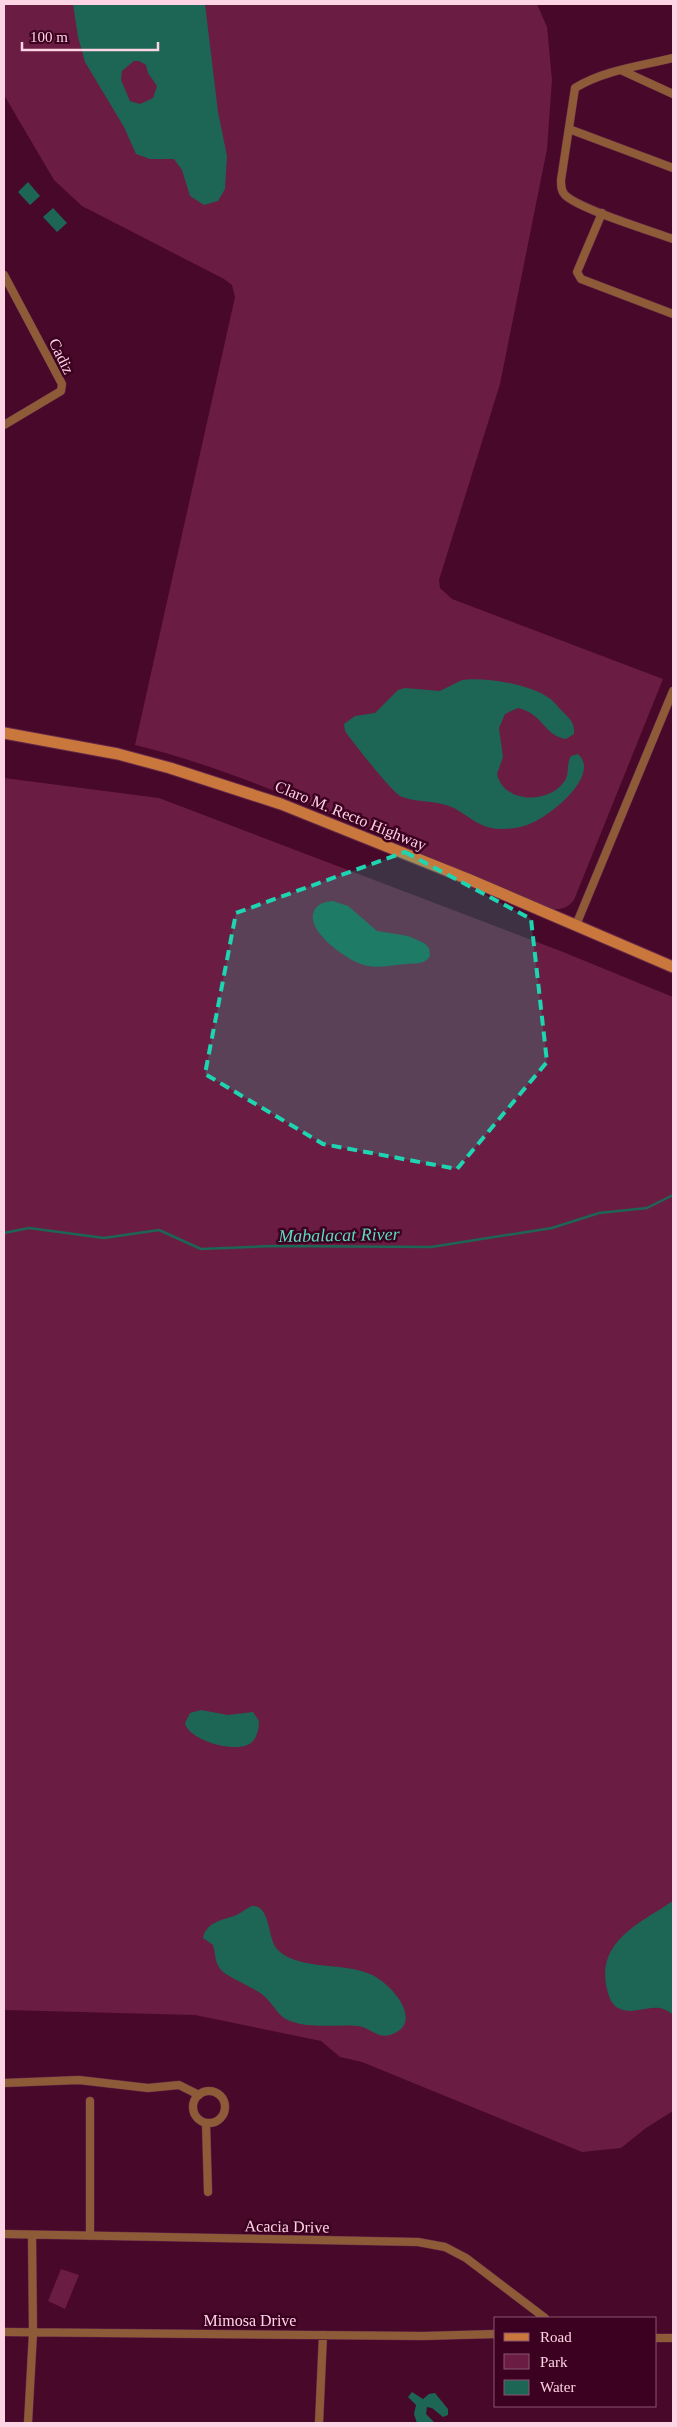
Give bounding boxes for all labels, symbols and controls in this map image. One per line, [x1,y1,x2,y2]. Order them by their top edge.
scale bar [22,20,159,52]
text: 100 m [30,29,68,45]
street label: Cadiz [46,336,77,377]
street label: Claro M. Recto Highway [272,777,429,855]
water label: Mabalacat River [277,1224,401,1246]
street label: Acacia Drive [244,2217,330,2236]
street label: Mimosa Drive [204,2312,296,2329]
legend [494,2317,657,2407]
text: Road [540,2329,572,2345]
text: Park [540,2354,568,2370]
text: Water [540,2379,575,2395]

